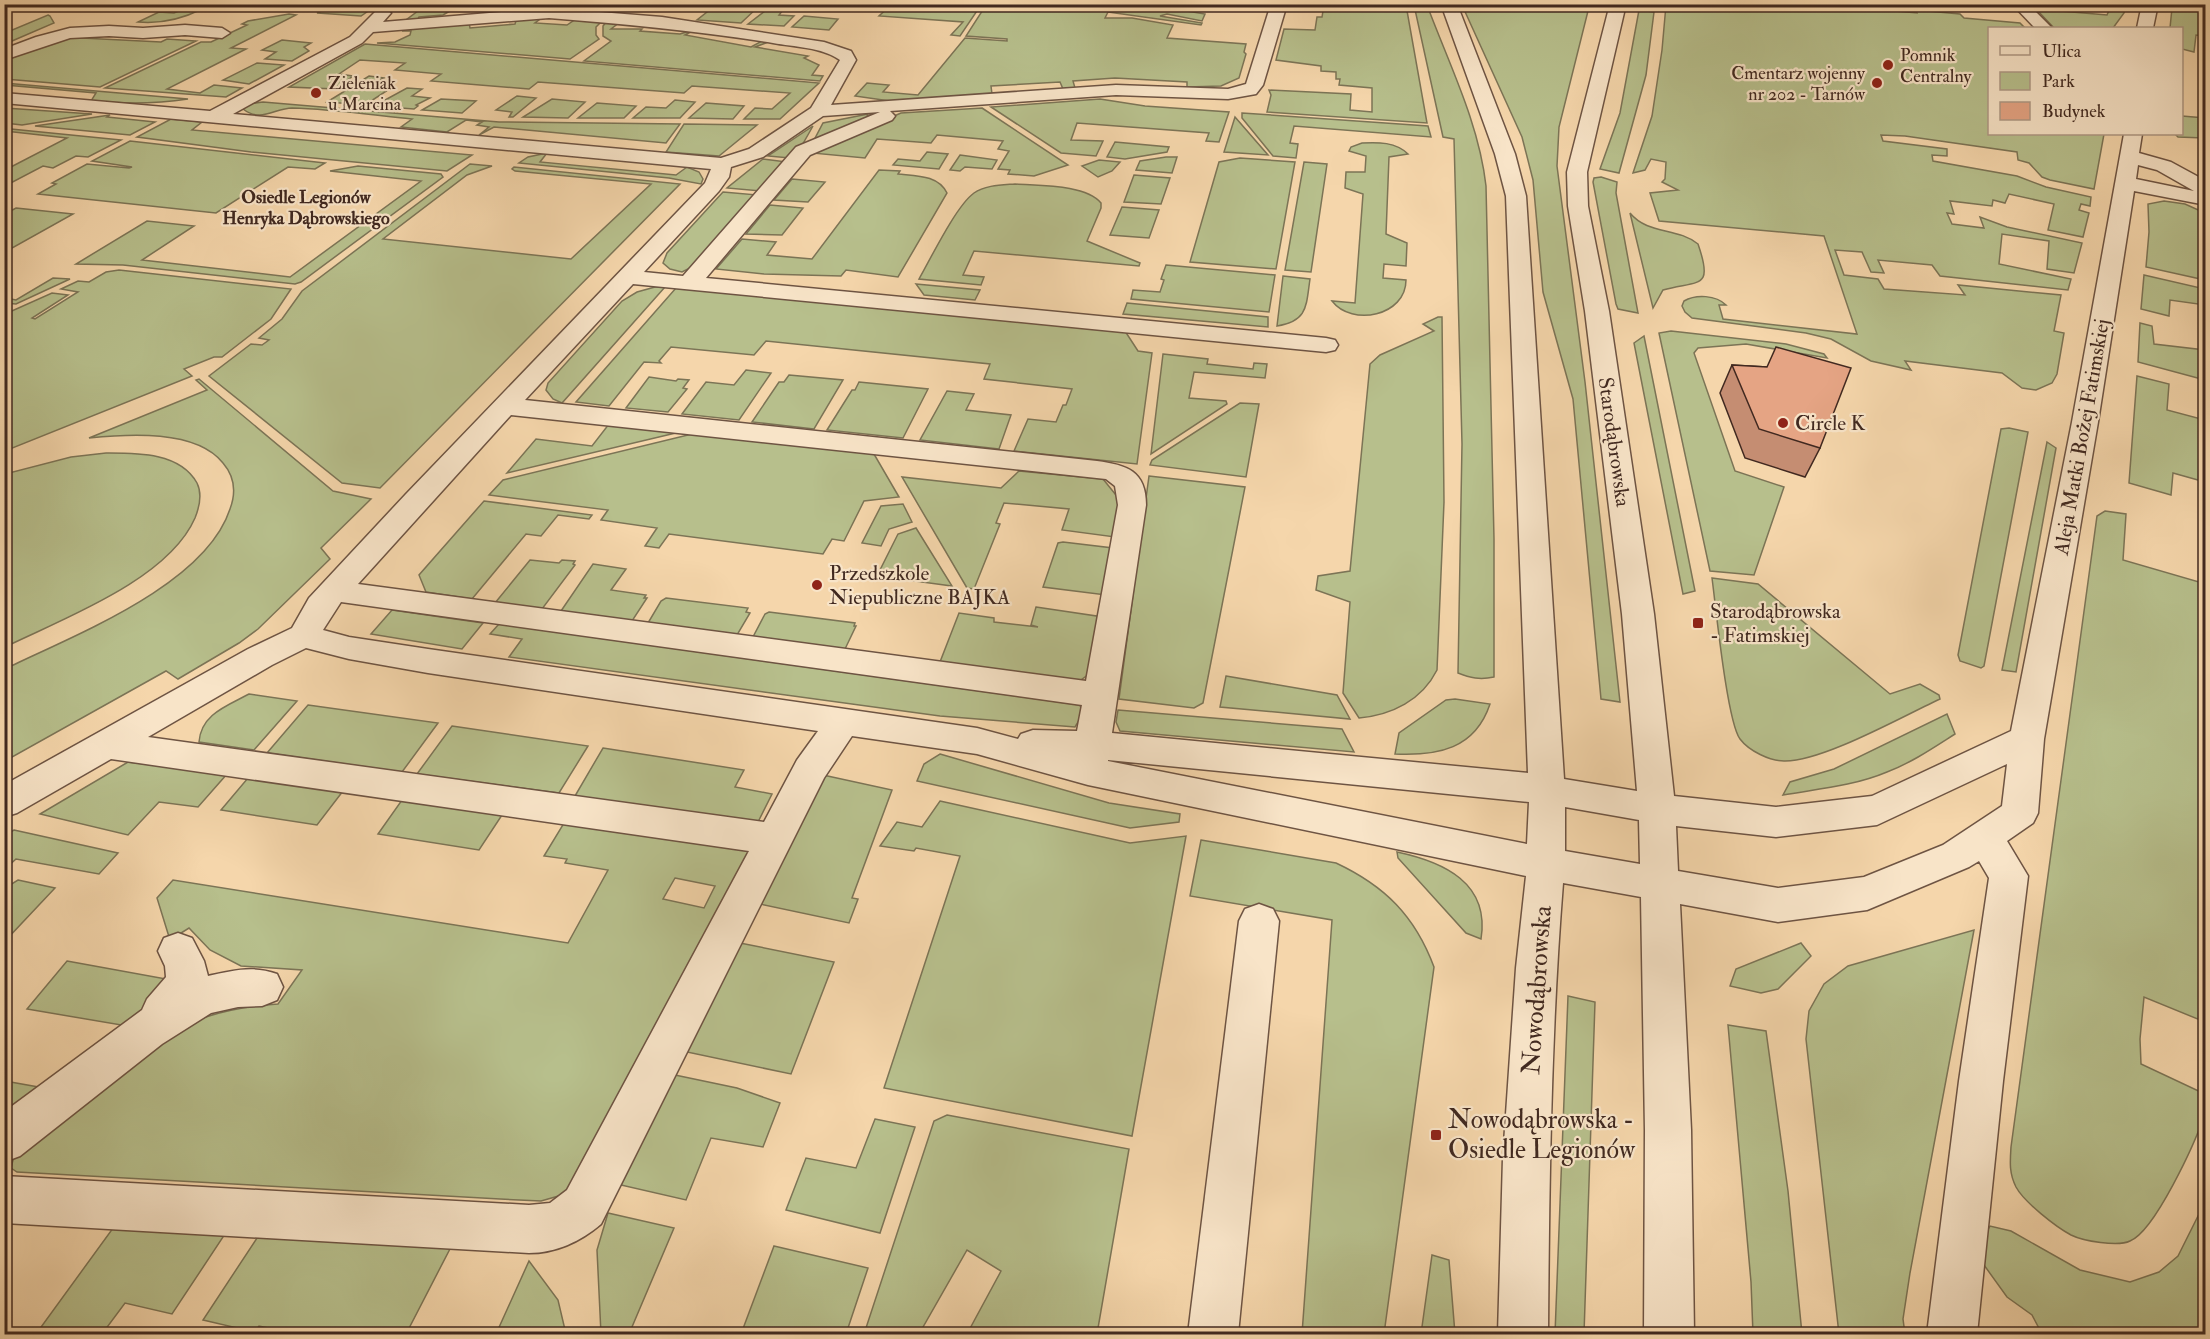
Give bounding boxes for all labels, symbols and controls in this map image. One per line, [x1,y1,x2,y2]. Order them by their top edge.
legend [1988,27,2183,135]
text: Ulica [2042,40,2082,63]
place label: Pomnik Centralny [1900,44,1973,88]
marker: Pomnik Centralny [1881,58,1895,72]
place label: Cmentarz wojenny nr 202 - Tarnów [1731,62,1866,106]
text: Park [2042,70,2075,93]
place label: Zieleniak u Marcina [328,72,402,116]
marker: Cmentarz wojenny nr 202 - Tarnów [1870,76,1884,90]
marker: Zieleniak u Marcina [309,86,323,100]
text: Budynek [2042,100,2106,123]
district label: Osiedle Legionów Henryka Dąbrowskiego [222,186,390,230]
street label: Aleja Matki Bożej Fatimskiej [2048,317,2116,558]
street label: Starodąbrowska [1592,375,1637,509]
place label: Circle K [1795,410,1866,437]
marker: Circle K [1776,416,1790,430]
place label: Przedszkole Niepubliczne BAJKA [829,560,1010,611]
marker: Przedszkole Niepubliczne BAJKA [810,578,824,592]
place label: Starodąbrowska - Fatimskiej [1710,598,1841,649]
marker: Starodąbrowska - Fatimskiej [1691,616,1705,630]
street label: Nowodąbrowska [1515,904,1559,1076]
place label: Nowodąbrowska - Osiedle Legionów [1448,1104,1636,1166]
marker: Nowodąbrowska - Osiedle Legionów [1429,1128,1443,1142]

